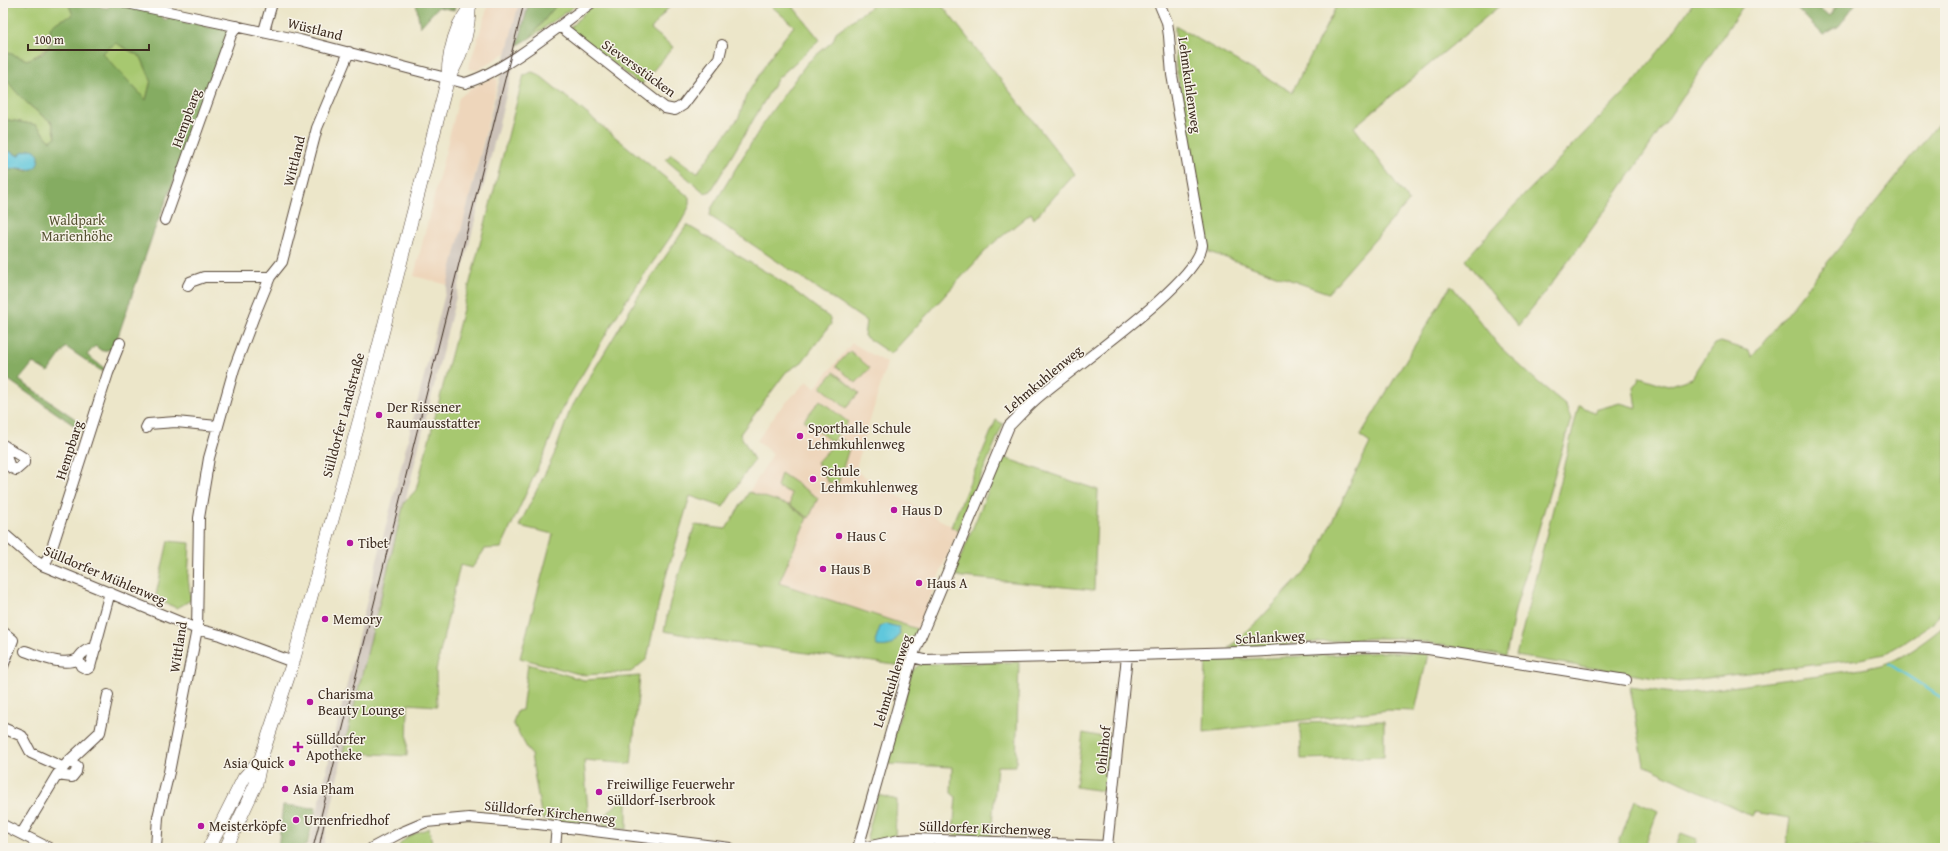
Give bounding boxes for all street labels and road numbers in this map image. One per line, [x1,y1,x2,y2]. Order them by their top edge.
street label: Wüstland [285,13,345,46]
street label: Sieversstücken [598,34,680,102]
street label: Lehmkuhlenweg [1173,36,1207,134]
street label: Hempbarg [166,86,206,150]
street label: Wittland [278,133,310,188]
street label: Lehmkuhlenweg [999,340,1087,418]
street label: Sülldorfer Landstraße [317,350,369,480]
street label: Hempbarg [50,418,88,482]
street label: Sülldorfer Mühlenweg [41,540,169,610]
street label: Wittland [164,619,192,674]
street label: Schlankweg [1235,625,1305,649]
street label: Lehmkuhlenweg [868,632,916,730]
street label: Ohlnhof [1091,724,1116,775]
street label: Sülldorfer Kirchenweg [483,795,617,829]
street label: Sülldorfer Kirchenweg [919,816,1051,840]

